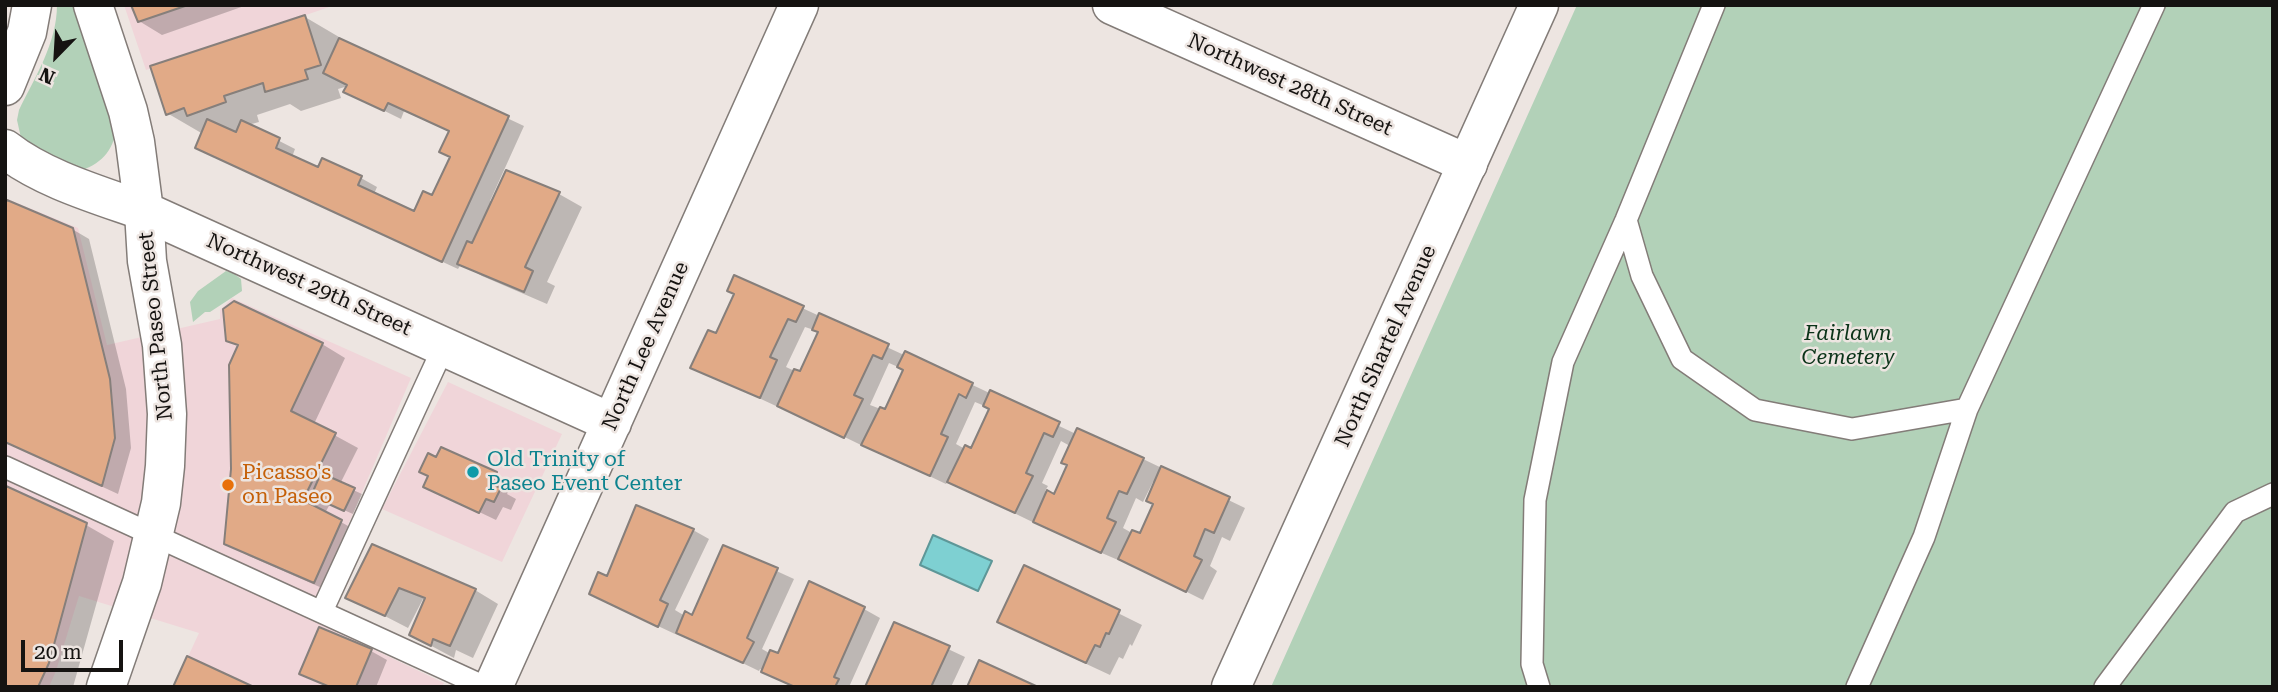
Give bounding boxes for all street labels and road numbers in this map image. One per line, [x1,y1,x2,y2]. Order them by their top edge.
street label: Northwest 28th Street [1184,28,1396,142]
street label: Northwest 29th Street [203,228,415,342]
street label: North Paseo Street [134,231,178,421]
street label: North Shartel Avenue [1330,241,1442,451]
street label: North Lee Avenue [597,258,695,434]

